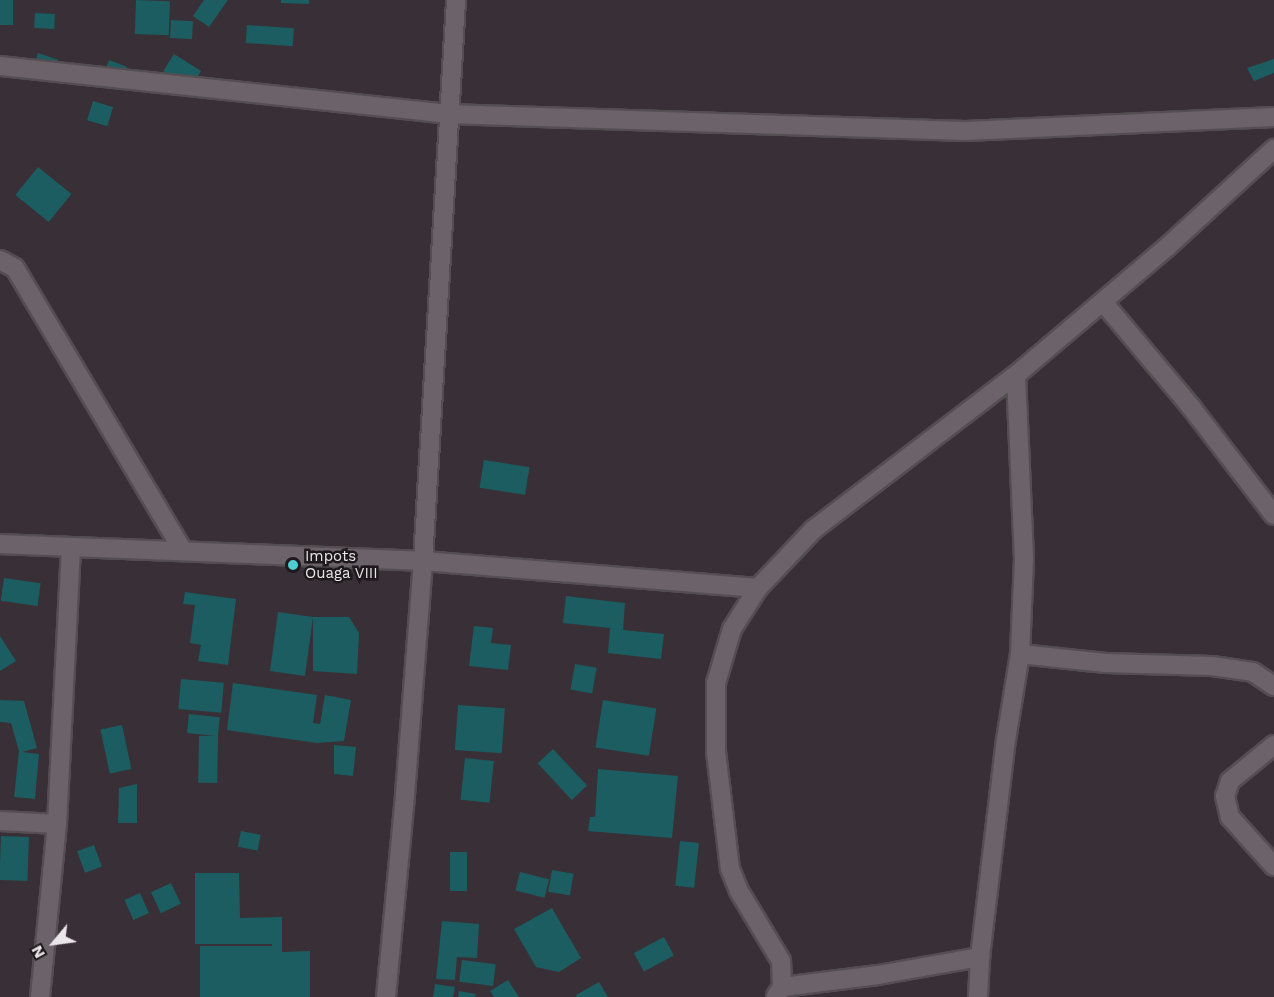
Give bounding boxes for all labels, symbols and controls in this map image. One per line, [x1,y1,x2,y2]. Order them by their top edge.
place label: Impots Ouaga VIII [305,547,379,582]
marker: Impots Ouaga VIII [286,558,300,572]
north arrow [24,913,84,973]
text: N [27,942,49,962]

